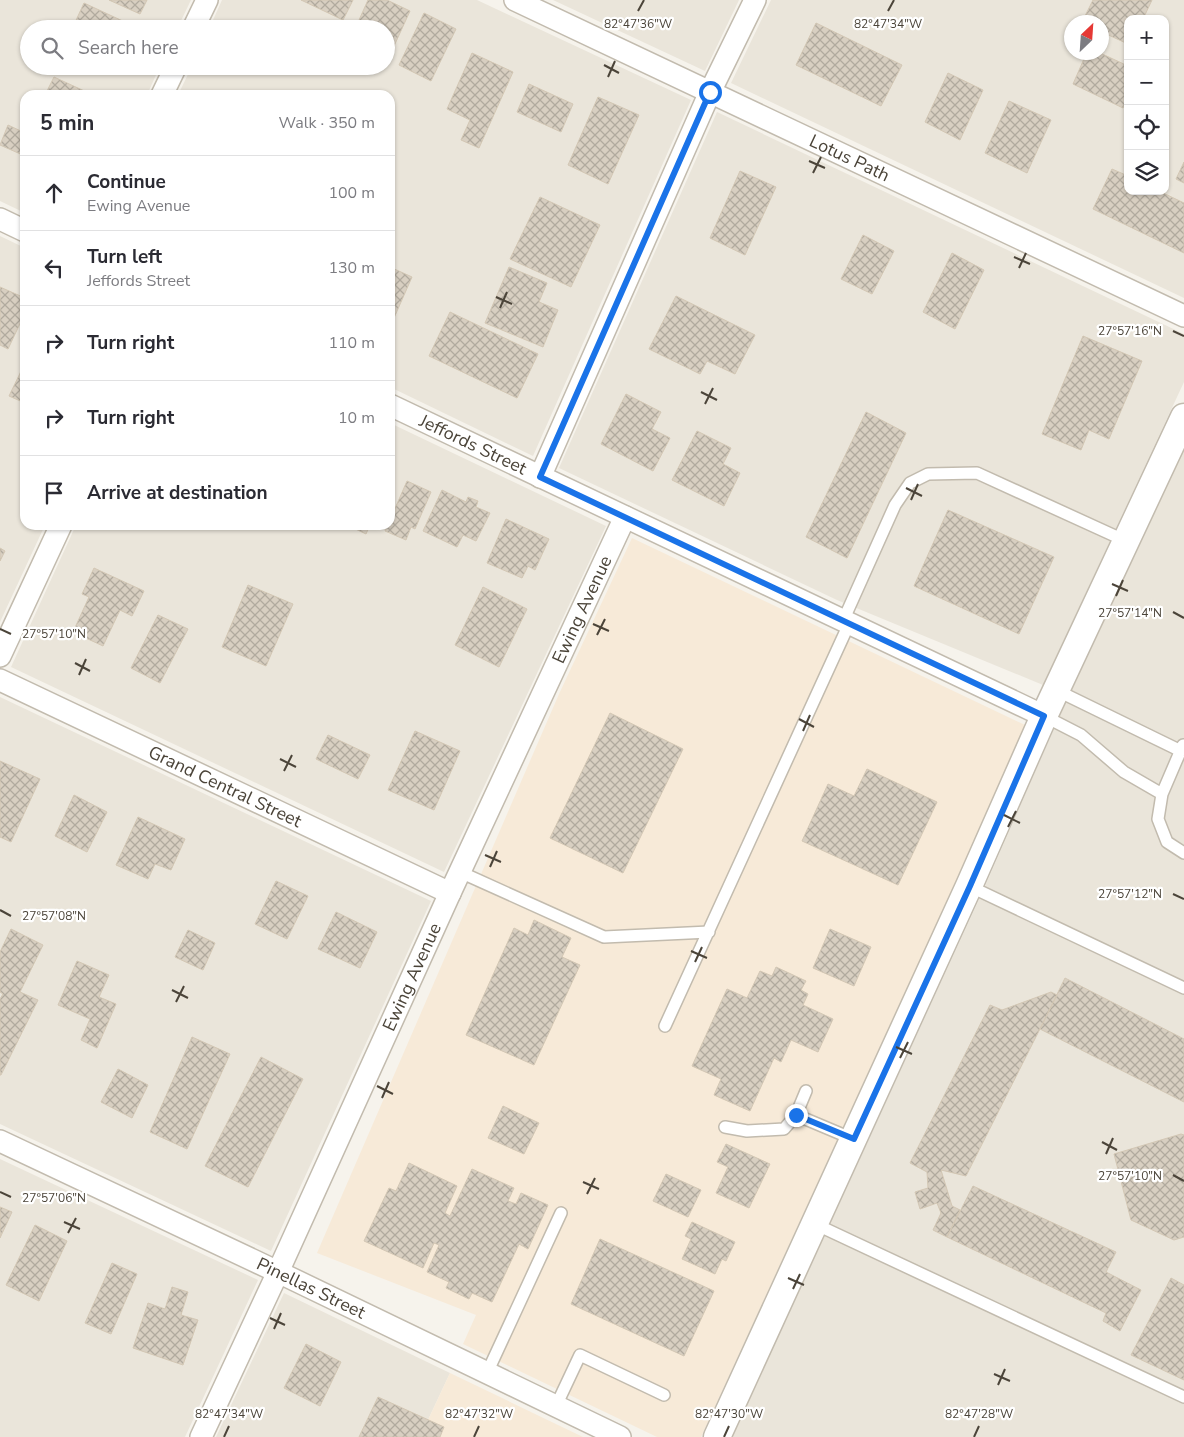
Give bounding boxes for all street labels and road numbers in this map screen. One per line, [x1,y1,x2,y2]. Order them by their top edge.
street label: Lotus Path [805,129,894,187]
street label: Jeffords Street [415,408,531,481]
street label: Ewing Avenue [547,552,617,667]
street label: Grand Central Street [144,740,306,833]
street label: Ewing Avenue [377,919,447,1035]
street label: Pinellas Street [253,1252,370,1325]

